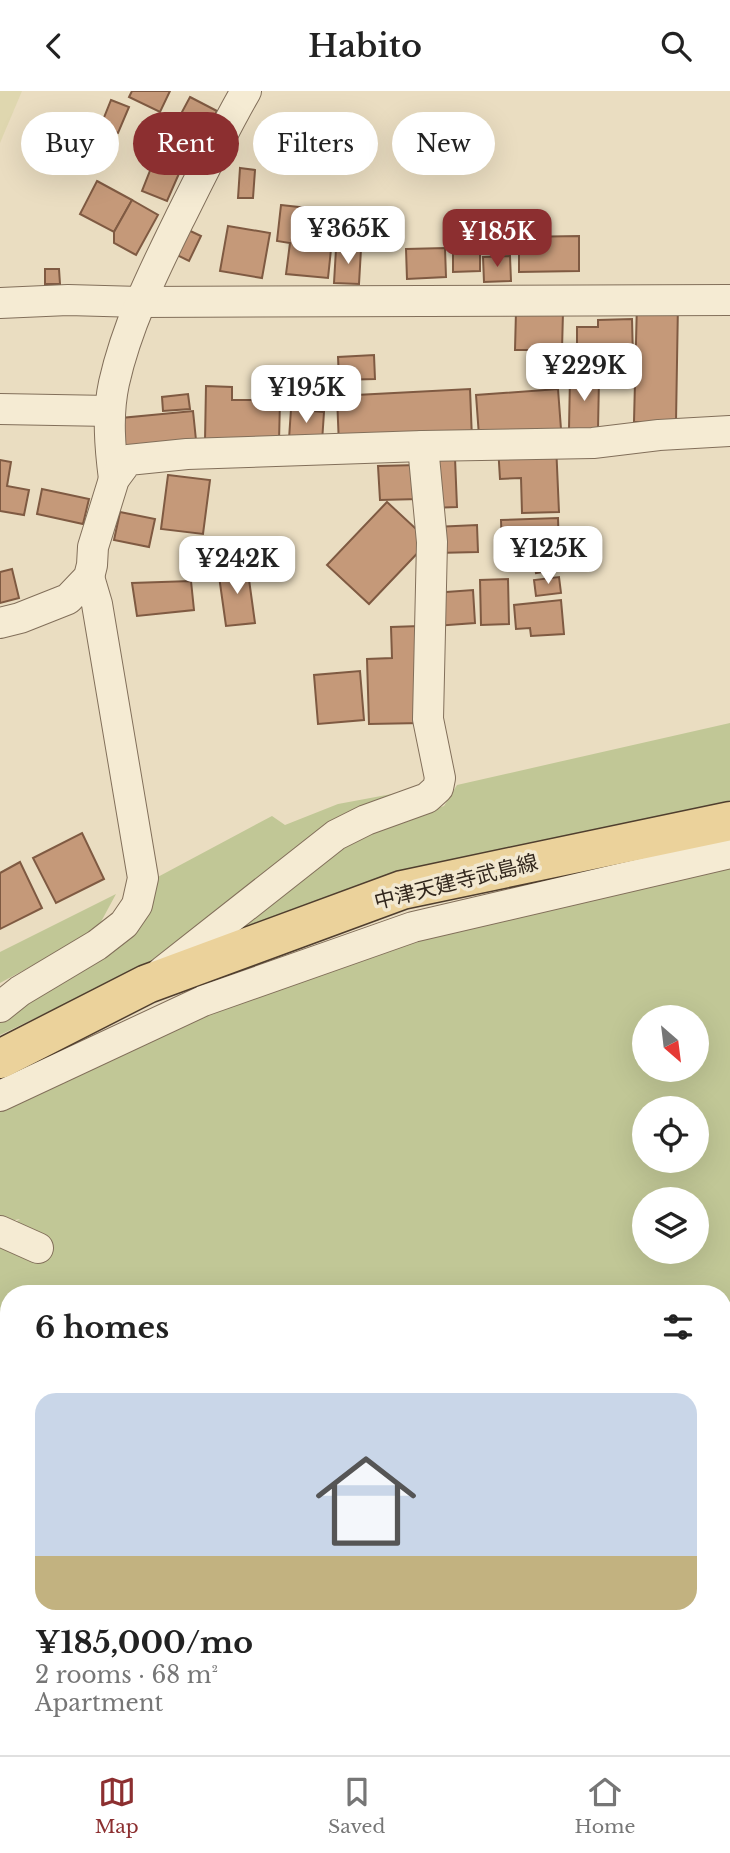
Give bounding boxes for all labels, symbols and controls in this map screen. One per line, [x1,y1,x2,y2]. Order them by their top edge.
text: Habito [308,26,422,66]
icon: back [35,27,73,65]
icon: search [657,27,695,65]
chip: Buy [21,112,119,175]
chip: Rent [133,112,239,175]
chip: Filters [253,112,378,175]
chip: New [392,112,495,175]
pin: ¥365K [299,207,397,266]
pin: ¥185K [448,209,546,269]
text: ¥365K [307,215,389,243]
text: ¥185K [459,218,535,246]
pin: ¥229K [535,343,633,403]
text: ¥229K [542,352,626,380]
pin: ¥195K [257,365,355,425]
text: ¥195K [267,374,345,402]
pin: ¥125K [499,526,597,586]
text: ¥125K [509,535,587,563]
pin: ¥242K [188,537,286,596]
text: ¥242K [195,545,279,573]
street label: 中津天建寺武島線 [371,849,541,915]
north arrow [632,1005,709,1081]
map controls [632,1005,709,1264]
button: locate [632,1096,709,1173]
button: layers [632,1187,709,1264]
icon: filters [659,1308,697,1346]
text: 6 homes [35,1309,169,1346]
icon: home [303,1438,429,1564]
text: ¥185,000/mo [35,1624,253,1661]
text: 2 rooms · 68 m² [35,1661,218,1689]
text: Apartment [35,1689,163,1717]
tab: Map [95,1773,139,1838]
tab: Saved [328,1773,385,1838]
tab: Home [575,1773,635,1838]

